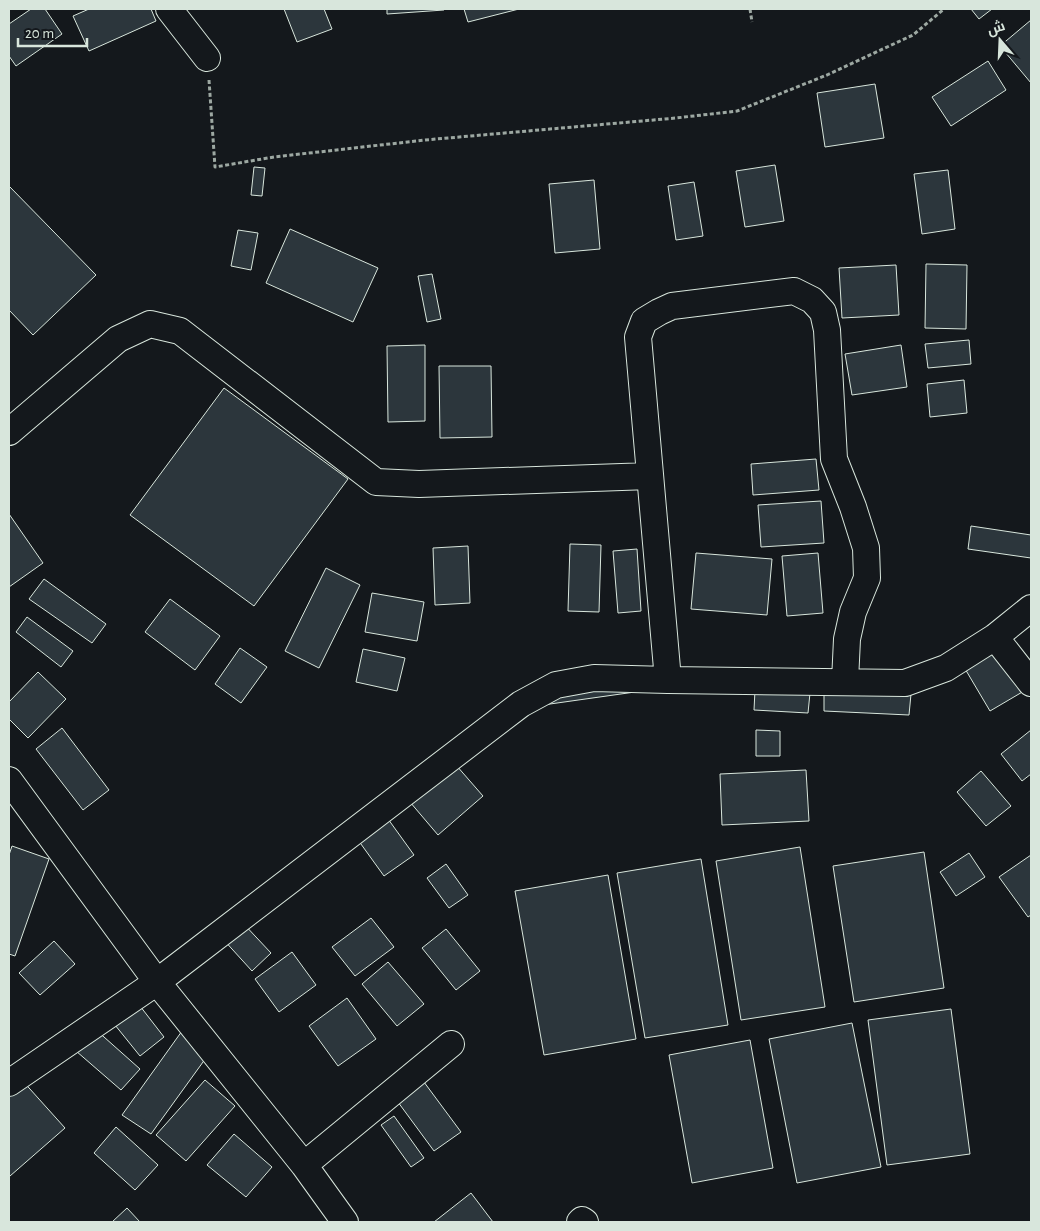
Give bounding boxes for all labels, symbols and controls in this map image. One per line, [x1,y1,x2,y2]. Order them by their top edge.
scale bar [18,15,86,47]
north arrow [975,15,1025,65]
text: ش [985,17,1007,39]
text: 20 m [25,26,54,41]

